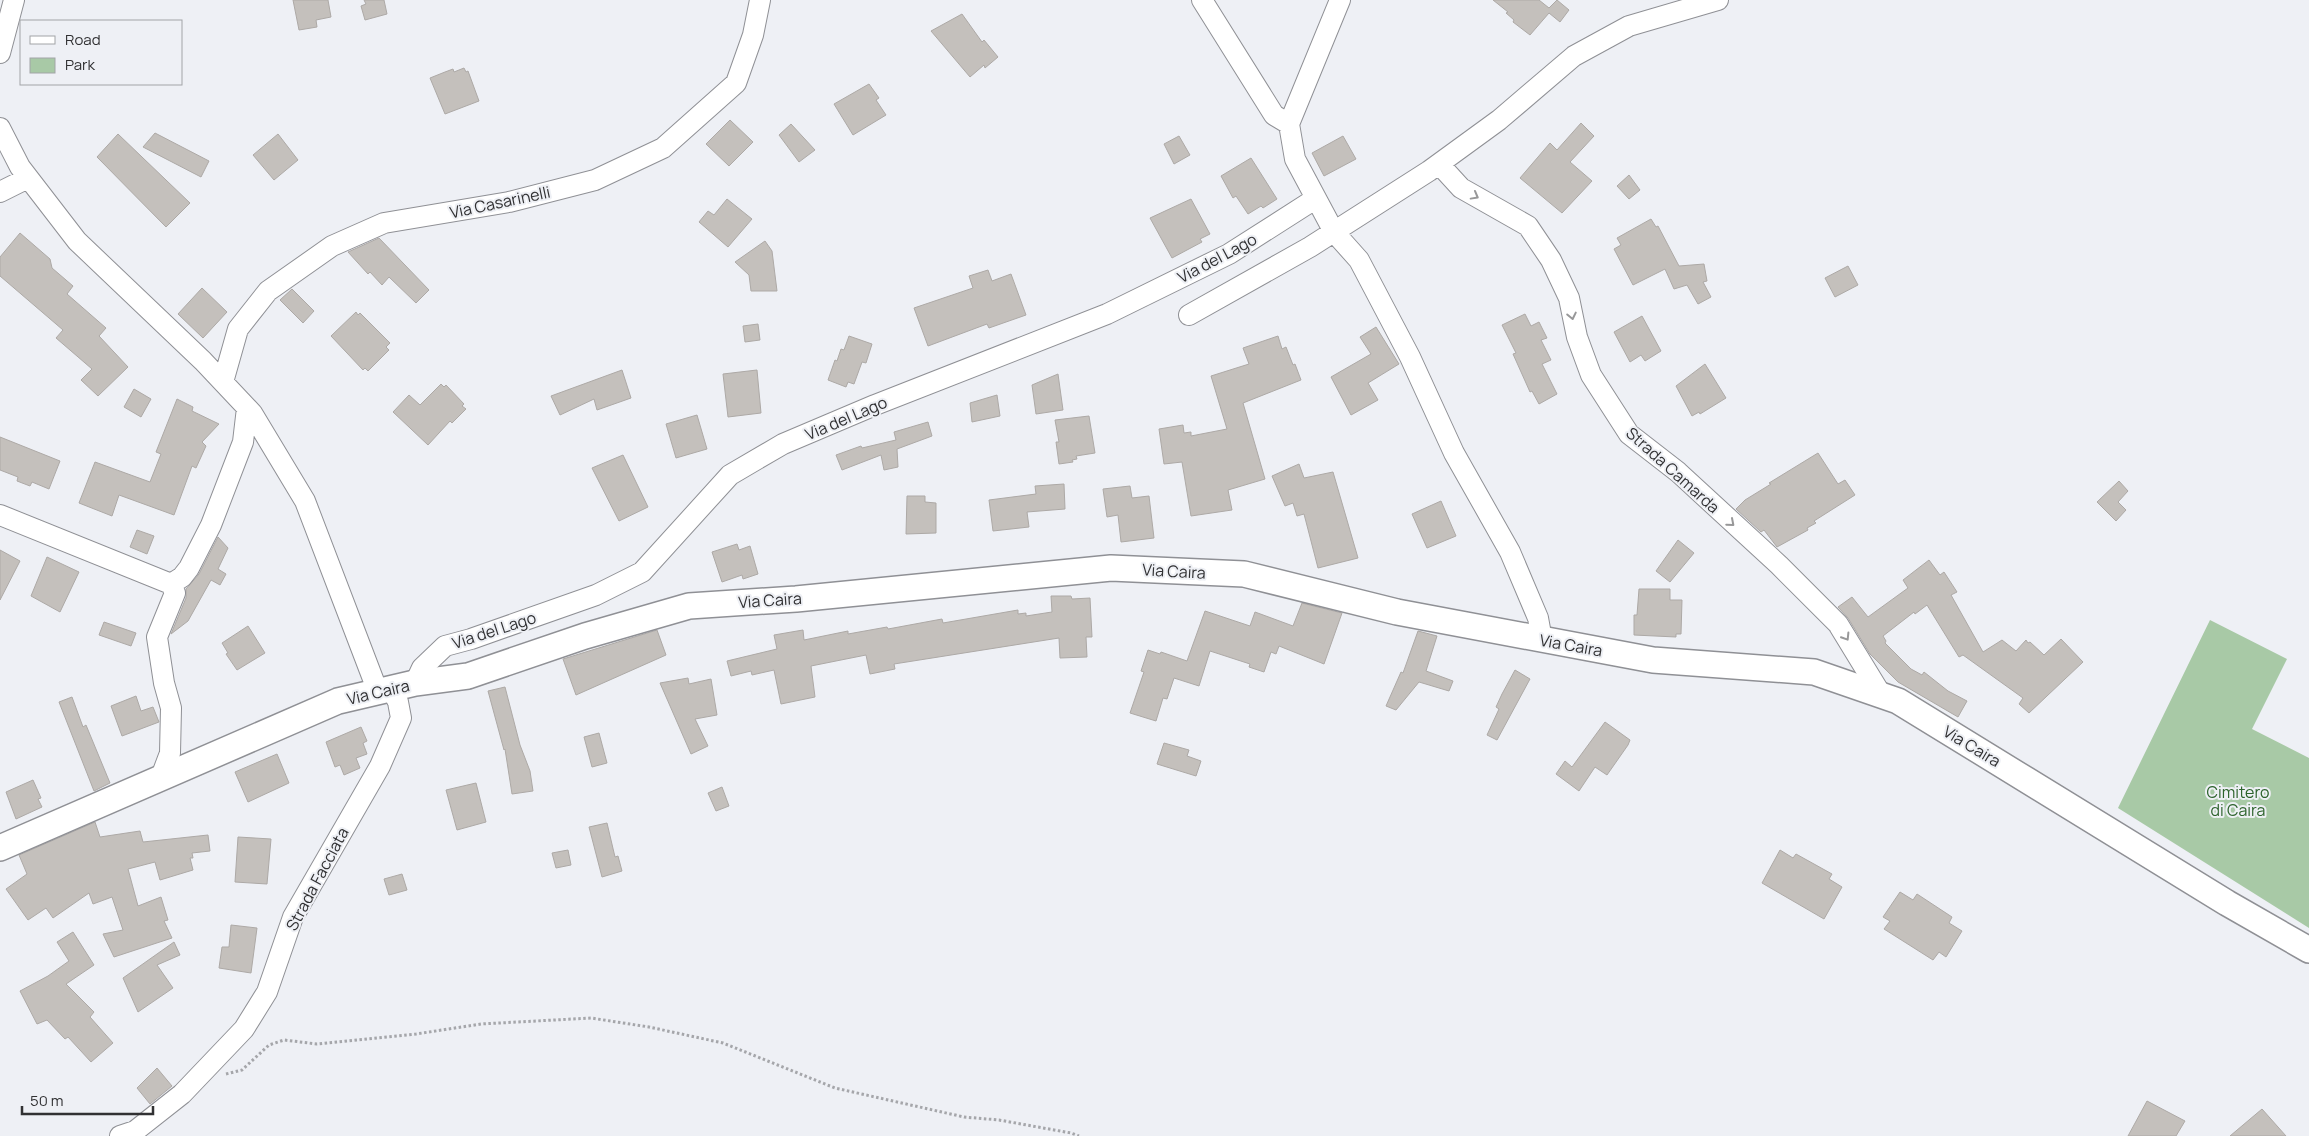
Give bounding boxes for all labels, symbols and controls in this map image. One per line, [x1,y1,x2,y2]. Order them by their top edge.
legend [20,20,182,85]
text: Road [65,29,101,50]
text: Park [65,54,95,75]
street label: Via Casarinelli [448,181,552,223]
one-way arrow [1470,189,1479,199]
street label: Via del Lago [1173,228,1261,288]
one-way arrow [1567,312,1577,321]
street label: Via del Lago [802,391,890,445]
street label: Strada Camarda [1621,422,1725,518]
one-way arrow [1726,517,1735,526]
street label: Via Caira [1142,558,1206,584]
street label: Via Caira [738,587,802,613]
street label: Via del Lago [449,606,539,654]
street label: Via Caira [1538,629,1604,661]
one-way arrow [1840,631,1850,640]
street label: Via Caira [345,674,411,710]
street label: Via Caira [1939,720,2005,772]
park label: Cimitero di Caira [2207,781,2270,821]
street label: Strada Facciata [281,824,353,934]
scale bar [22,1084,154,1116]
text: 50 m [30,1090,64,1111]

